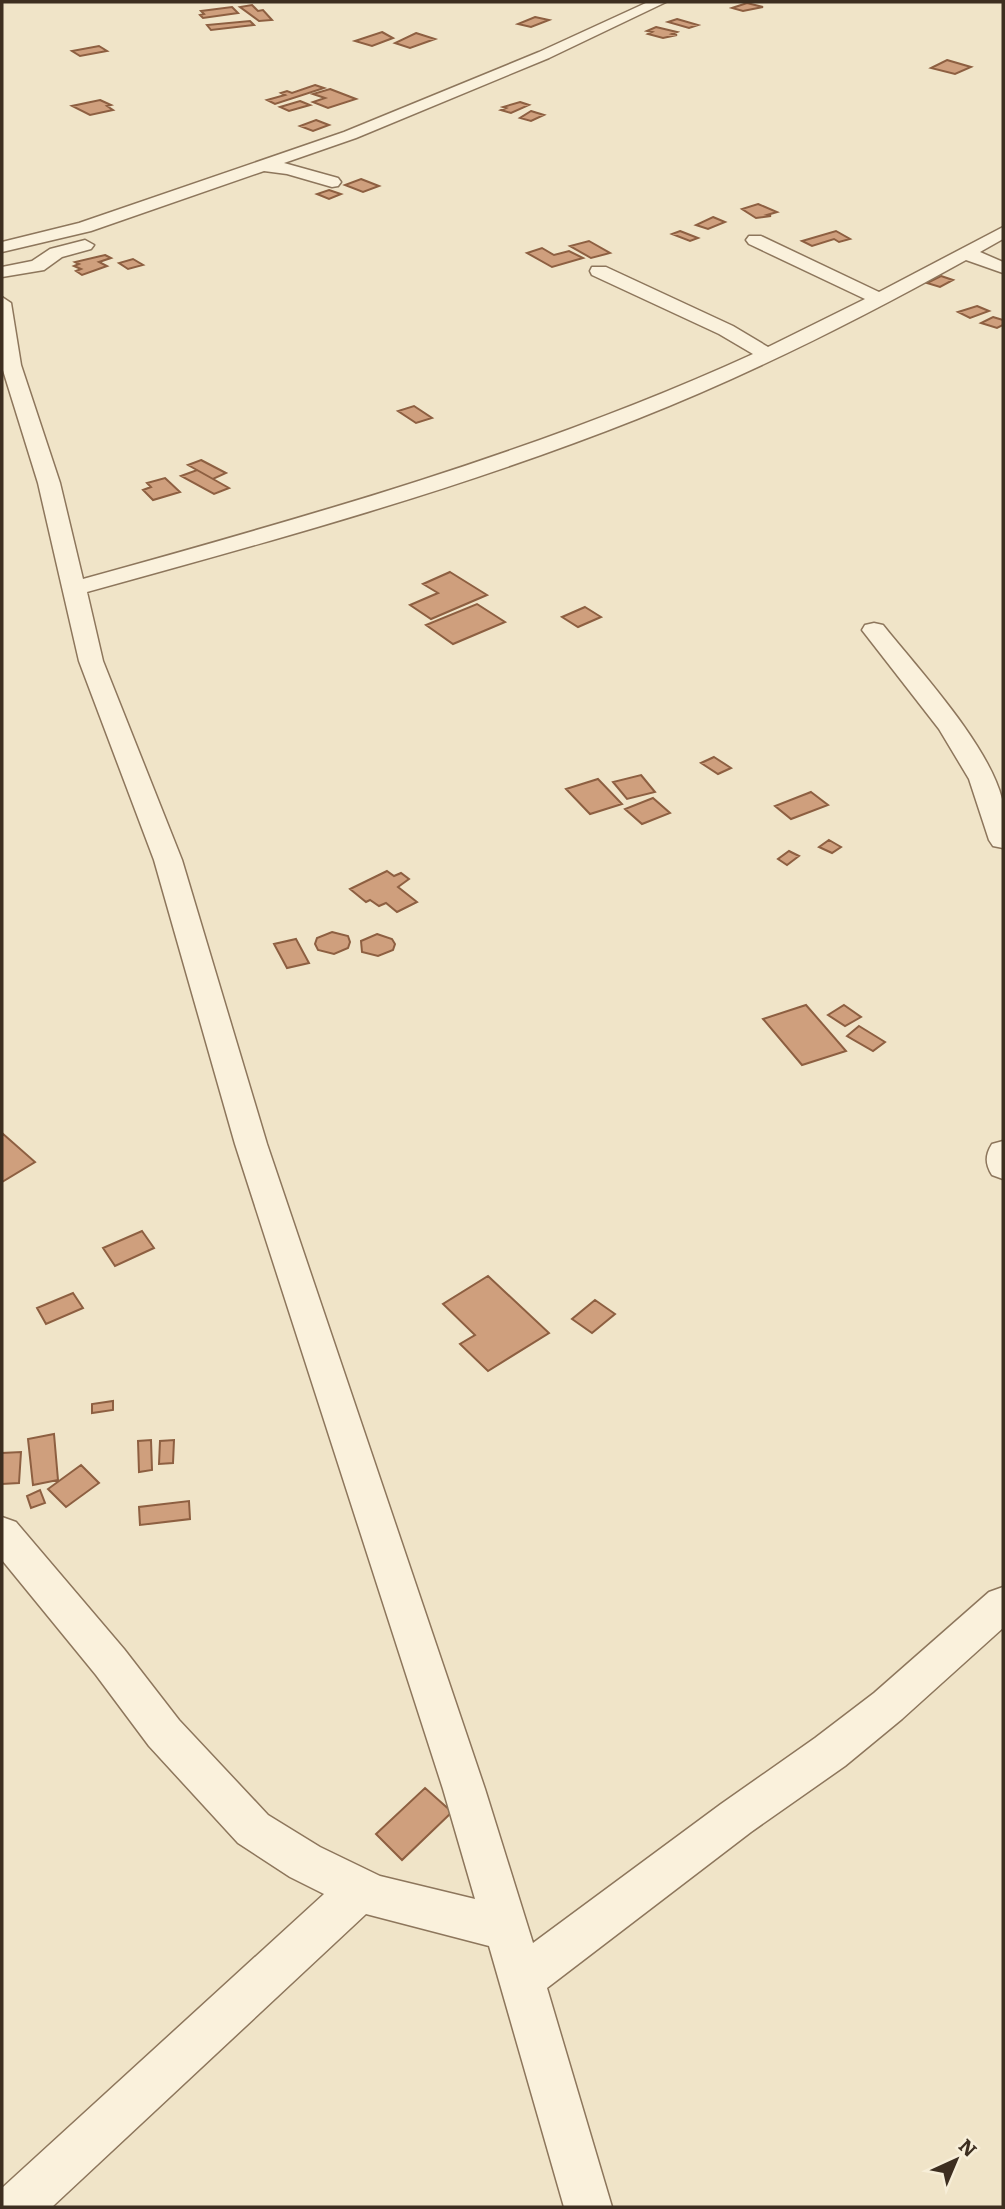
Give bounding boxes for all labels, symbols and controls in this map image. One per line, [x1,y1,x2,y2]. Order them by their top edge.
north arrow [921,2125,991,2195]
text: N [953,2131,984,2163]

